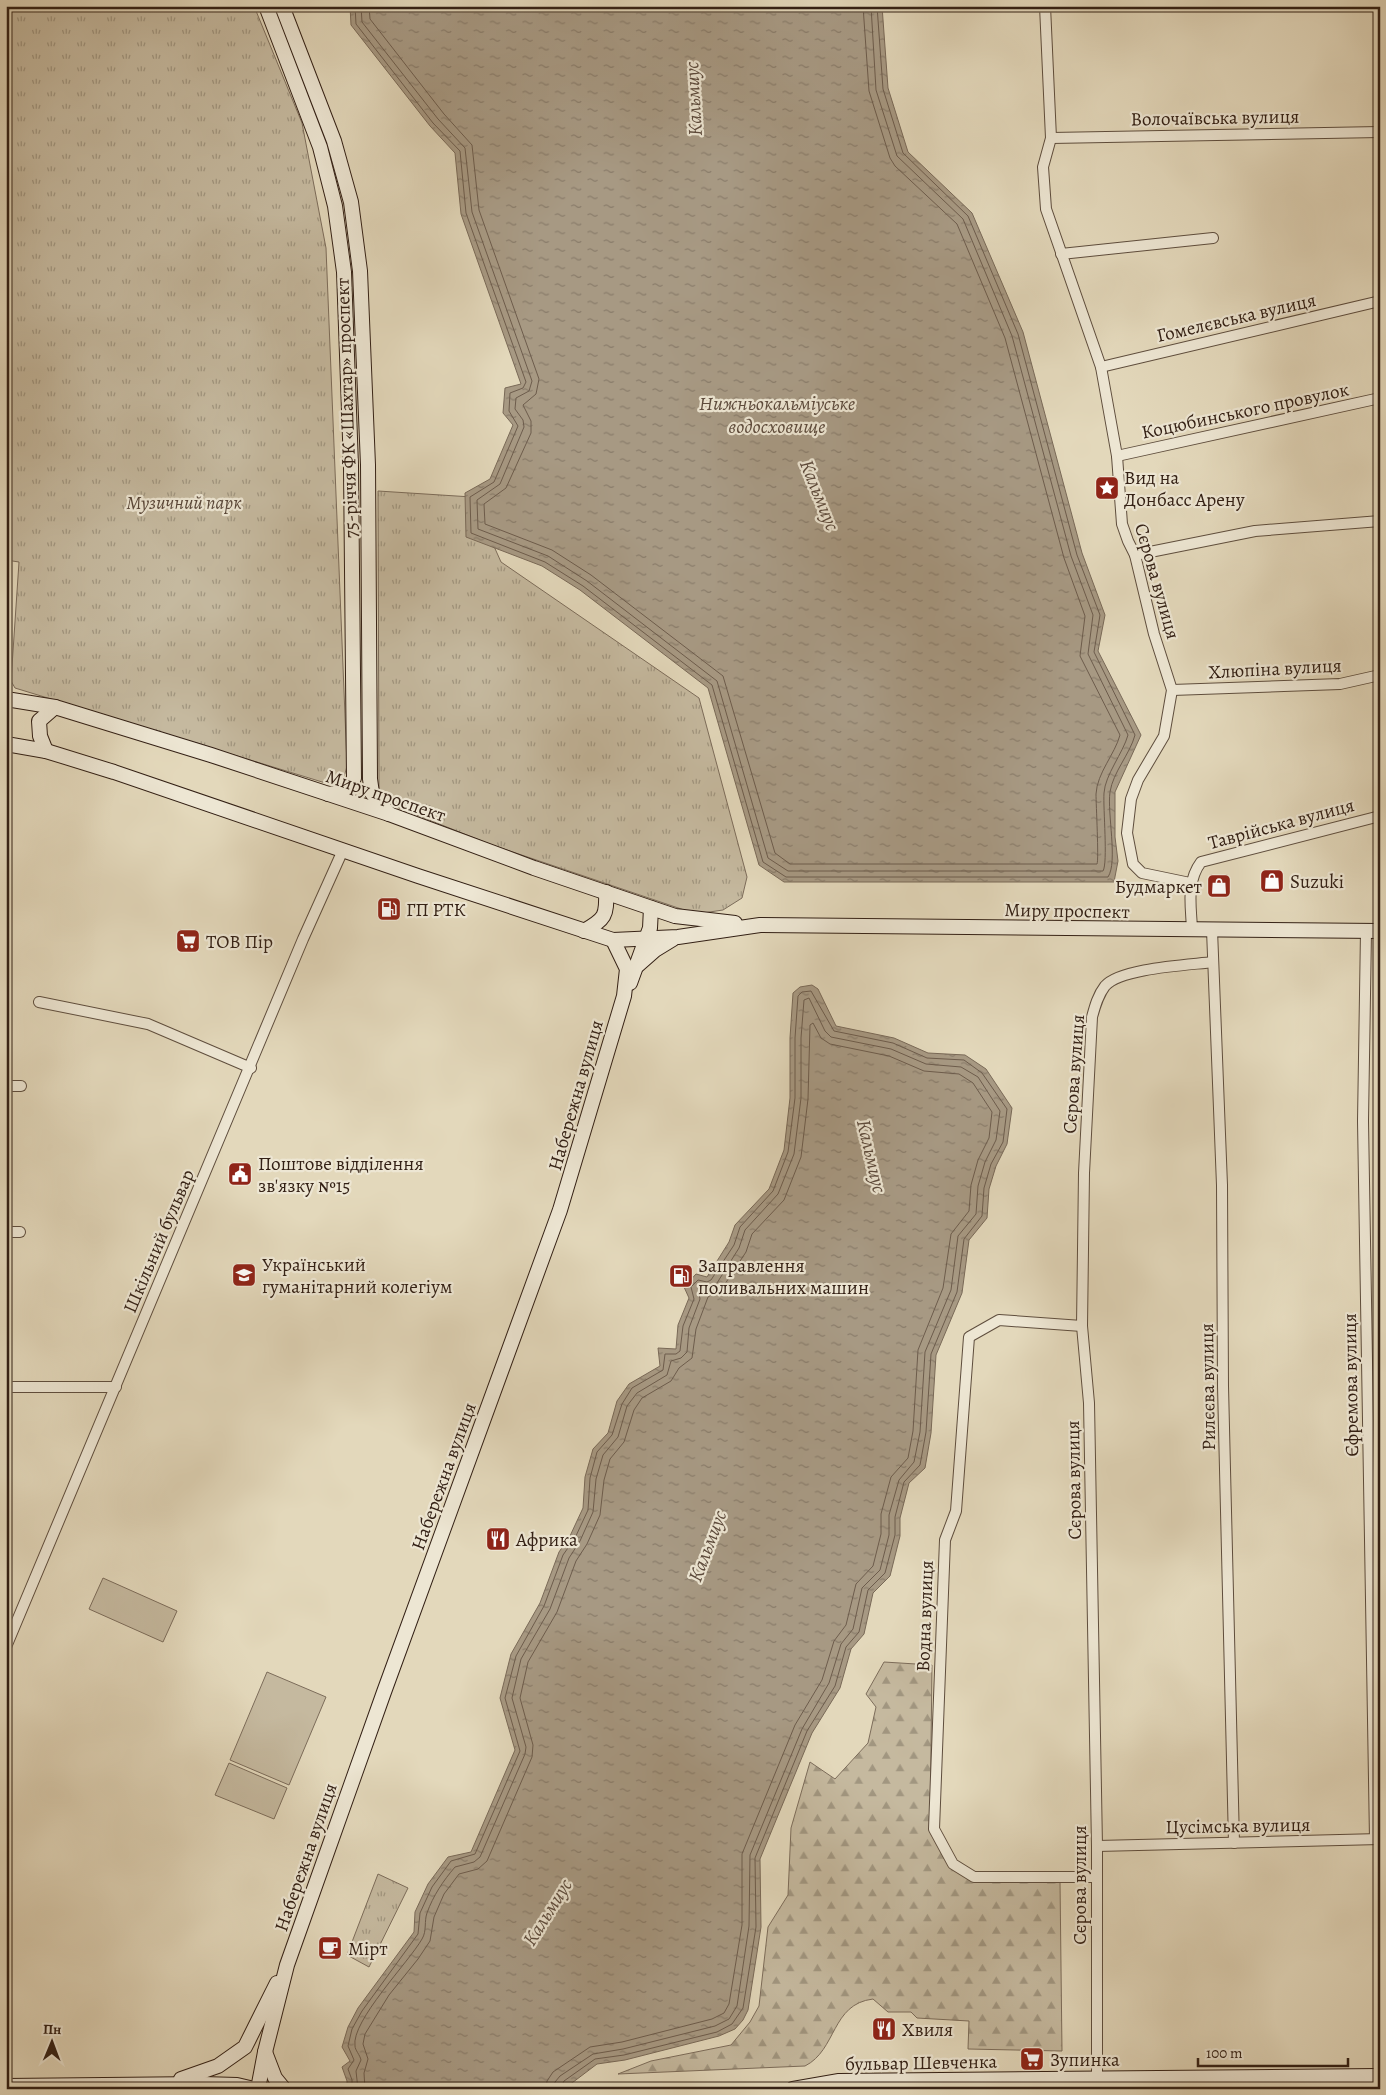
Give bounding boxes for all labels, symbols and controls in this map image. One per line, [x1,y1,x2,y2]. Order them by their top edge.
water label: Кальмиус [678,61,709,137]
street label: Волочаївська вулиця [1131,104,1300,132]
street label: 75-річчя ФК «Шахтар» проспект [329,277,365,539]
street label: Гомелєвська вулиця [1154,287,1318,349]
street label: Коцюбинського провулок [1139,376,1352,446]
water label: Нижньокальміуське водосховище [699,390,855,440]
water label: Кальмиус [793,456,846,535]
place label: Вид на Донбасс Арену [1124,465,1245,513]
place icon: Вид на Донбасс Арену [1094,475,1120,501]
park label: Музичний парк [126,490,242,516]
street label: Сєрова вулиця [1128,520,1186,642]
street label: Хлюпіна вулиця [1208,653,1342,685]
street label: Миру проспект [322,763,450,829]
street label: Таврійська вулиця [1205,792,1357,856]
shop icon: Suzuki [1259,868,1285,894]
place label: Suzuki [1290,869,1344,895]
shop icon: Будмаркет [1206,873,1232,899]
place label: Будмаркет [1115,874,1203,900]
fuel station icon: ГП РТК [376,896,402,922]
place label: ГП РТК [406,897,466,923]
street label: Миру проспект [1004,897,1130,925]
supermarket icon: ТОВ Пір [175,928,201,954]
place label: ТОВ Пір [206,929,273,955]
street label: Сєрова вулиця [1057,1014,1091,1134]
street label: Набережна вулиця [542,1017,610,1174]
water label: Кальмиус [850,1117,893,1195]
place label: Поштове відділення зв'язку №15 [258,1151,424,1199]
public building icon: Поштове відділення зв'язку №15 [227,1161,253,1187]
street label: Шкільний бульвар [117,1165,201,1317]
place label: Український гуманітарний колегіум [262,1252,453,1300]
place label: Заправлення поливальних машин [698,1253,869,1301]
school or university icon: Український гуманітарний колегіум [231,1262,257,1288]
fuel station icon: Заправлення поливальних машин [668,1263,694,1289]
street label: Єфремова вулиця [1337,1313,1365,1457]
street label: Рилєєва вулиця [1194,1323,1222,1451]
street label: Набережна вулиця [405,1399,483,1554]
street label: Сєрова вулиця [1060,1420,1088,1540]
water label: Кальмиус [682,1507,733,1586]
restaurant icon: Африка [485,1526,511,1552]
place label: Африка [515,1527,578,1553]
street label: Водна вулиця [910,1560,940,1672]
street label: Набережна вулиця [268,1780,344,1935]
street label: Цусімська вулиця [1165,1812,1311,1840]
street label: Сєрова вулиця [1067,1825,1093,1945]
water label: Кальмиус [516,1874,579,1951]
cafe icon: Мірт [317,1935,343,1961]
place label: Мірт [348,1936,388,1962]
restaurant icon: Хвиля [871,2016,897,2042]
place label: Хвиля [902,2017,953,2043]
north arrow [28,2018,78,2068]
text: Пн [43,2020,62,2039]
scale bar [1198,2035,1348,2067]
text: 100 m [1206,2043,1243,2063]
supermarket icon: Зупинка [1019,2046,1045,2072]
place label: Зупинка [1050,2047,1120,2073]
street label: бульвар Шевченка [845,2049,998,2077]

